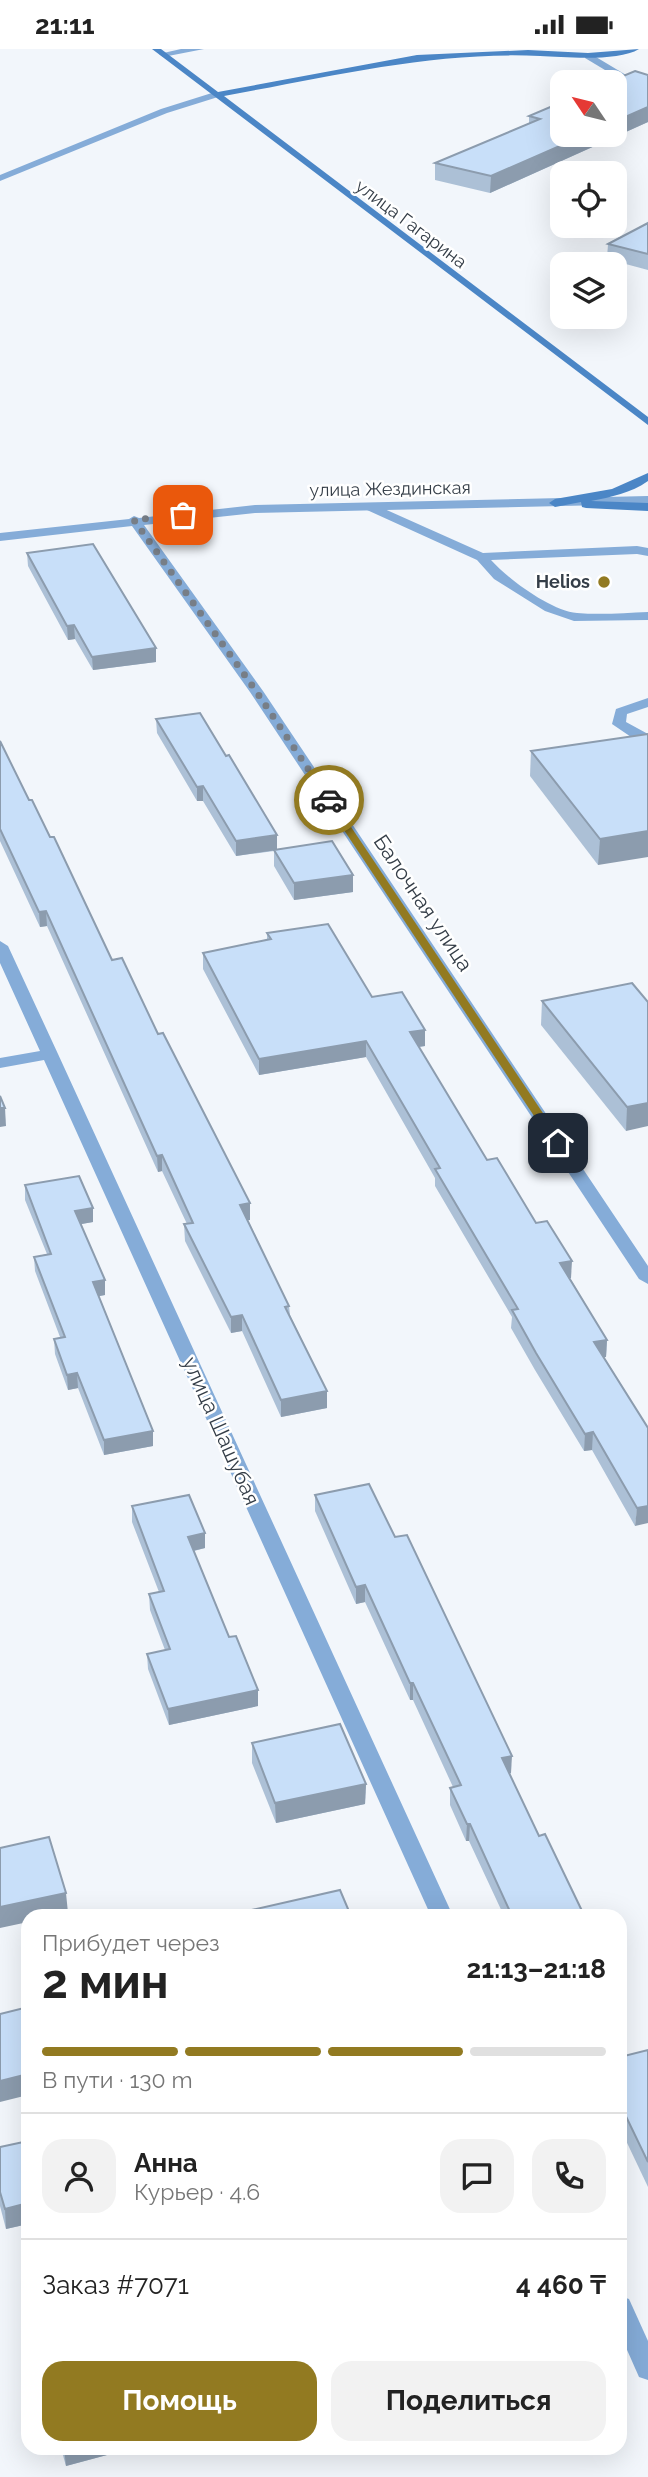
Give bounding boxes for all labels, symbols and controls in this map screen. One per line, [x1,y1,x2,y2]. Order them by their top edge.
text: 21:11 [35,10,95,40]
north arrow [550,70,626,147]
map controls [550,70,627,329]
button: locate [550,161,627,238]
street label: улица Гагарина [352,175,471,272]
button: layers [550,252,627,329]
street label: улица Жездинская [309,477,471,500]
pin [153,485,213,545]
icon: bag [164,496,202,534]
place label: Helios [536,571,590,592]
marker: Helios [596,574,612,590]
courier [294,765,364,835]
icon: car [310,781,348,819]
street label: Балочная улица [369,830,478,976]
pin [528,1113,588,1173]
icon: home [539,1124,577,1162]
street label: улица Шашубая [178,1353,265,1509]
text: Прибудет через [42,1929,220,1956]
text: 21:13–21:18 [467,1954,606,1984]
text: 2 мин [42,1955,169,2009]
text: В пути · 130 m [42,2066,193,2093]
button: person [42,2139,116,2213]
button: chat [440,2139,514,2213]
button: phone [532,2139,606,2213]
text: Анна [134,2148,198,2178]
text: Курьер · 4.6 [134,2178,260,2205]
text: Заказ #7071 [42,2270,189,2300]
text: 4 460 ₸ [516,2270,606,2300]
button: Помощь [42,2361,317,2441]
button: Поделиться [331,2361,606,2441]

